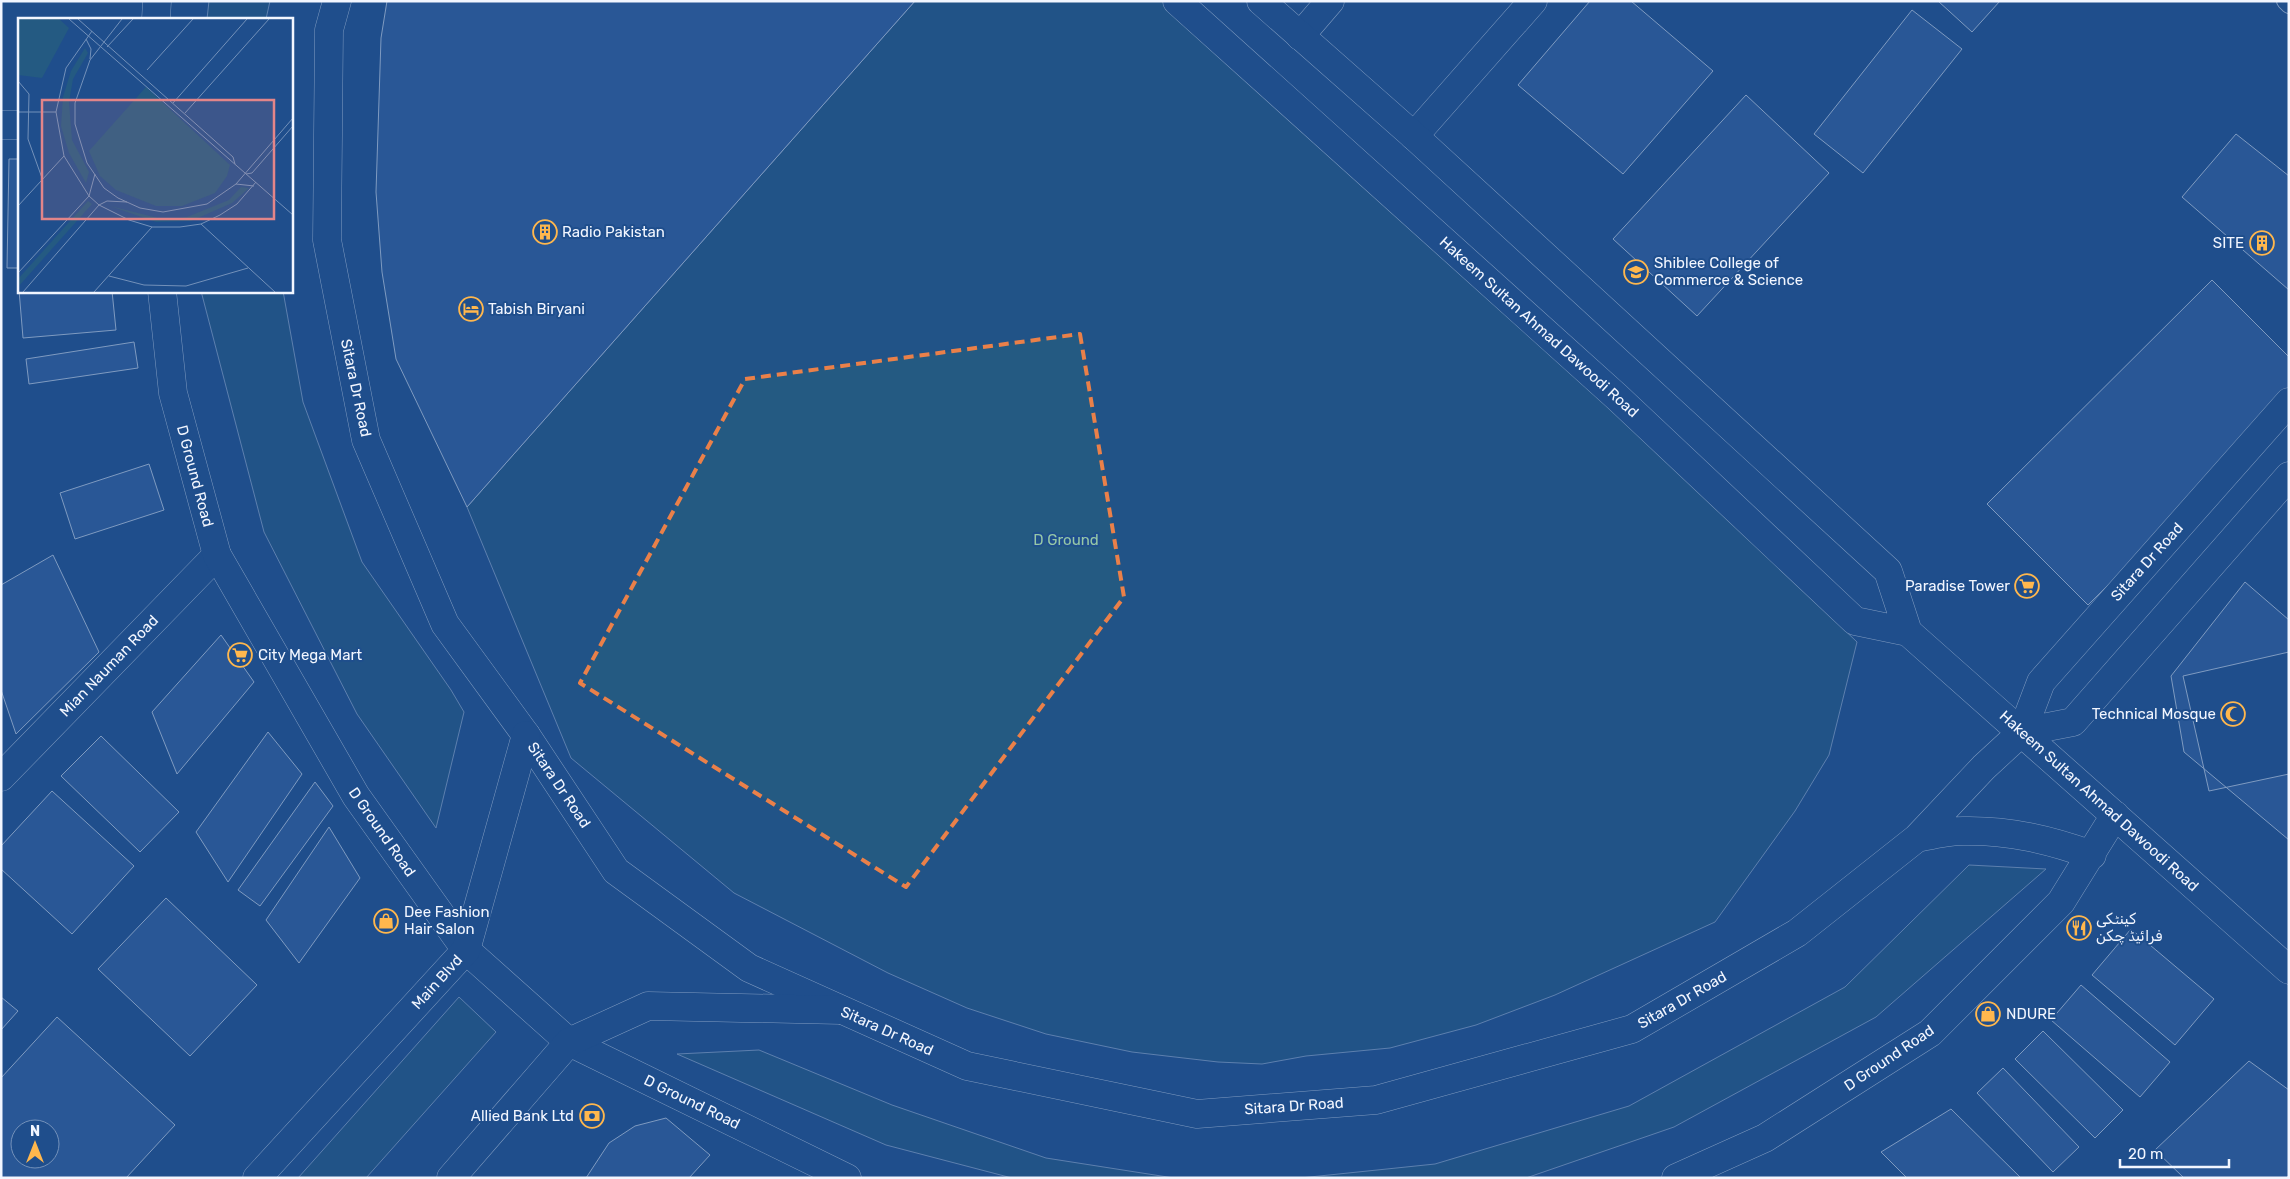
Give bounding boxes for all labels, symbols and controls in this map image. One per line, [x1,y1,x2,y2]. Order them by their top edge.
inset map [18,18,292,292]
building icon: Radio Pakistan [532,219,558,245]
place label: Radio Pakistan [562,223,665,241]
building icon: SITE [2249,230,2275,256]
street label: Hakeem Sultan Ahmad Dawoodi Road [1436,233,1642,421]
place label: SITE [2213,234,2244,252]
place label: Shiblee College of Commerce & Science [1654,254,1803,289]
school or university icon: Shiblee College of Commerce & Science [1623,259,1649,285]
hotel icon: Tabish Biryani [458,296,484,322]
place label: Tabish Biryani [488,300,585,318]
street label: Sitara Dr Road [337,337,375,439]
street label: D Ground Road [173,423,217,529]
street label: Sitara Dr Road [2107,519,2187,605]
park label: D Ground [1033,531,1099,549]
supermarket icon: Paradise Tower [2014,573,2040,599]
place label: Paradise Tower [1905,577,2010,595]
street label: Mian Nauman Road [56,611,162,721]
supermarket icon: City Mega Mart [227,642,253,668]
place label: City Mega Mart [258,646,362,664]
mosque icon: Technical Mosque [2220,701,2246,727]
place label: Technical Mosque [2092,705,2216,723]
street label: Hakeem Sultan Ahmad Dawoodi Road [1996,707,2202,895]
street label: Sitara Dr Road [524,739,594,831]
street label: D Ground Road [345,784,419,880]
place label: Dee Fashion Hair Salon [404,903,490,938]
shop icon: Dee Fashion Hair Salon [373,908,399,934]
place label: کینٹکی فرائیڈ چکن [2096,910,2162,945]
restaurant icon: کینٹکی فرائیڈ چکن [2066,915,2092,941]
street label: Main Blvd [408,951,466,1013]
street label: Sitara Dr Road [1634,967,1730,1033]
shop icon: NDURE [1975,1001,2001,1027]
street label: Sitara Dr Road [838,1003,936,1059]
place label: NDURE [2006,1005,2056,1023]
street label: D Ground Road [1841,1021,1937,1095]
street label: D Ground Road [641,1071,743,1133]
street label: Sitara Dr Road [1244,1094,1344,1118]
bank icon: Allied Bank Ltd [579,1103,605,1129]
place label: Allied Bank Ltd [471,1107,574,1125]
north arrow [10,1119,60,1169]
text: N [30,1123,40,1140]
scale bar [2120,1136,2229,1168]
text: 20 m [2128,1145,2163,1163]

